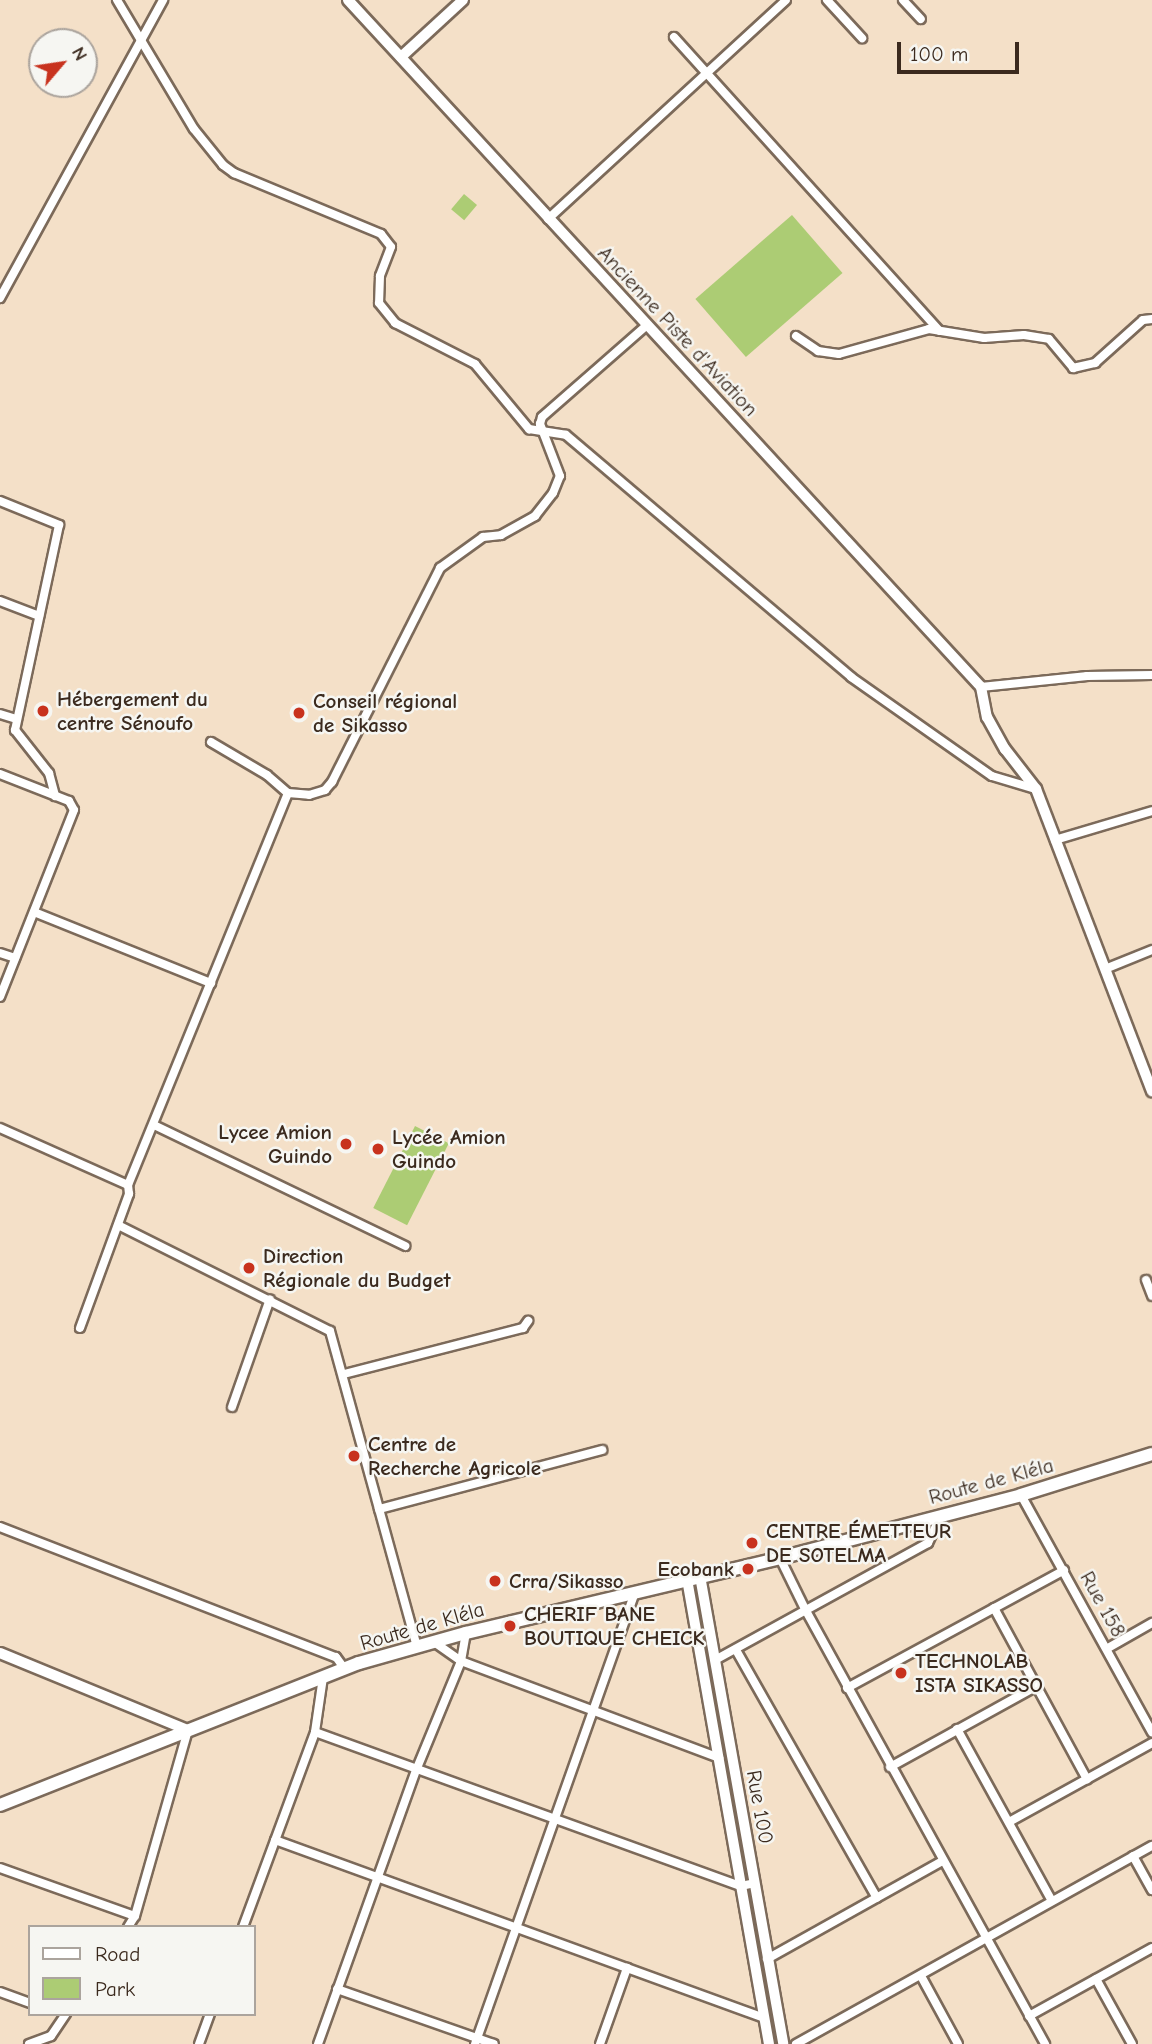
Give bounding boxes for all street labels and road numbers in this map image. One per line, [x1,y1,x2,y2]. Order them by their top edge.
street label: Ancienne Piste d'Aviation [593,241,763,421]
street label: Route de Kléla [926,1452,1056,1510]
street label: Rue 158 [1075,1567,1131,1641]
street label: Route de Kléla [357,1596,487,1656]
street label: Rue 100 [741,1768,779,1846]

